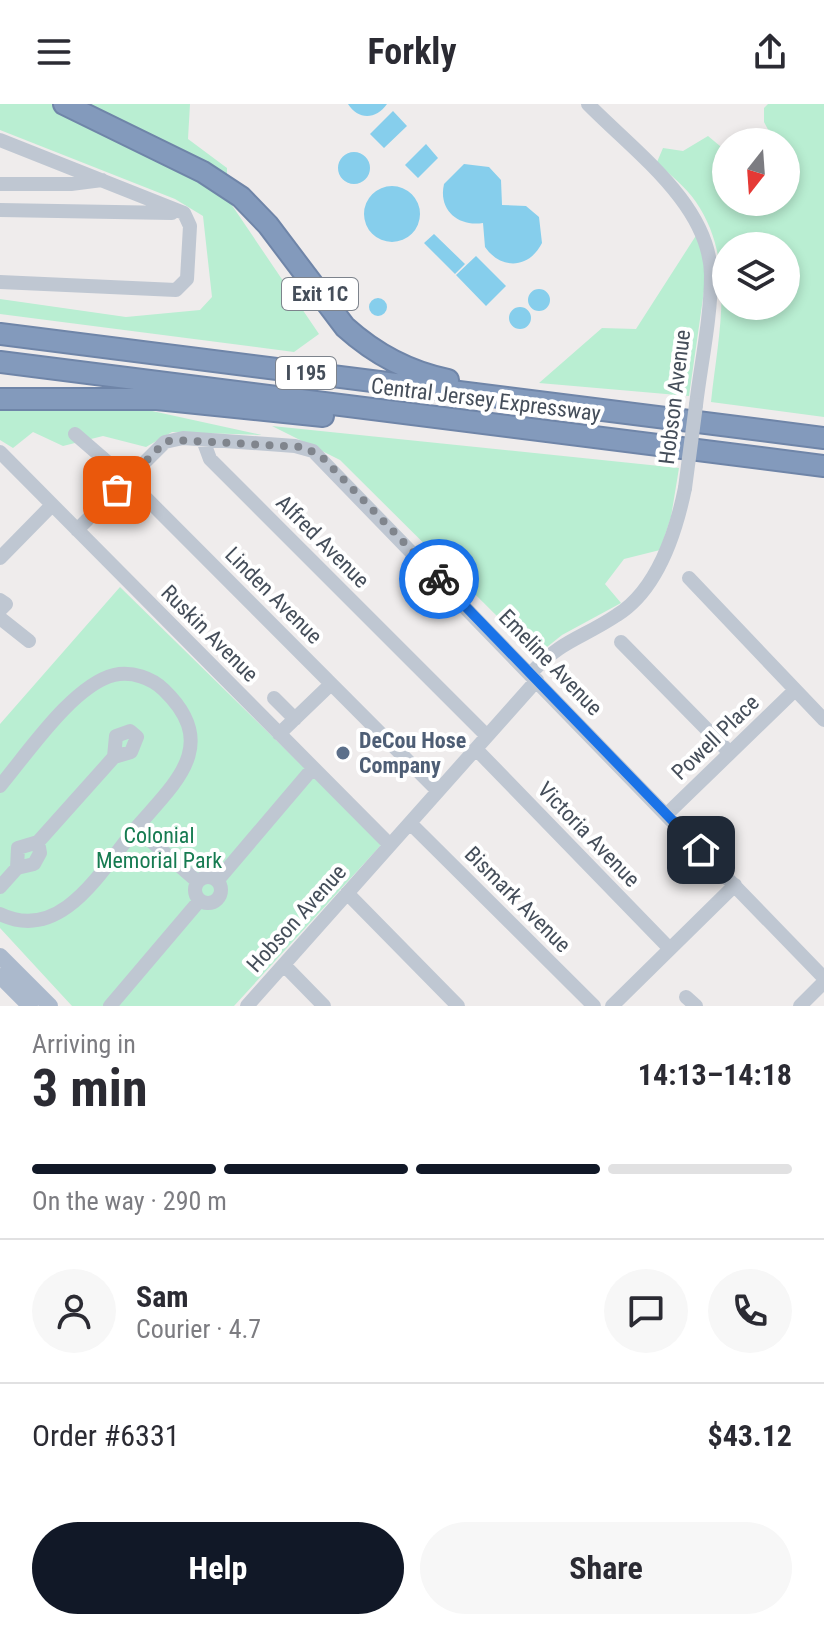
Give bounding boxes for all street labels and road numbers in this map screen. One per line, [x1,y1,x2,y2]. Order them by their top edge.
road number: Exit 1C [282,278,358,310]
street label: Hobson Avenue [654,328,695,466]
road number: I 195 [276,357,336,389]
street label: Central Jersey Expressway [370,373,602,426]
street label: Alfred Avenue [271,490,374,593]
street label: Linden Avenue [220,542,327,649]
street label: Ruskin Avenue [156,580,263,687]
street label: Emeline Avenue [494,604,607,720]
street label: Powell Place [667,690,764,785]
street label: Victoria Avenue [533,777,645,892]
street label: Bismark Avenue [460,841,576,957]
street label: Hobson Avenue [242,860,351,977]

